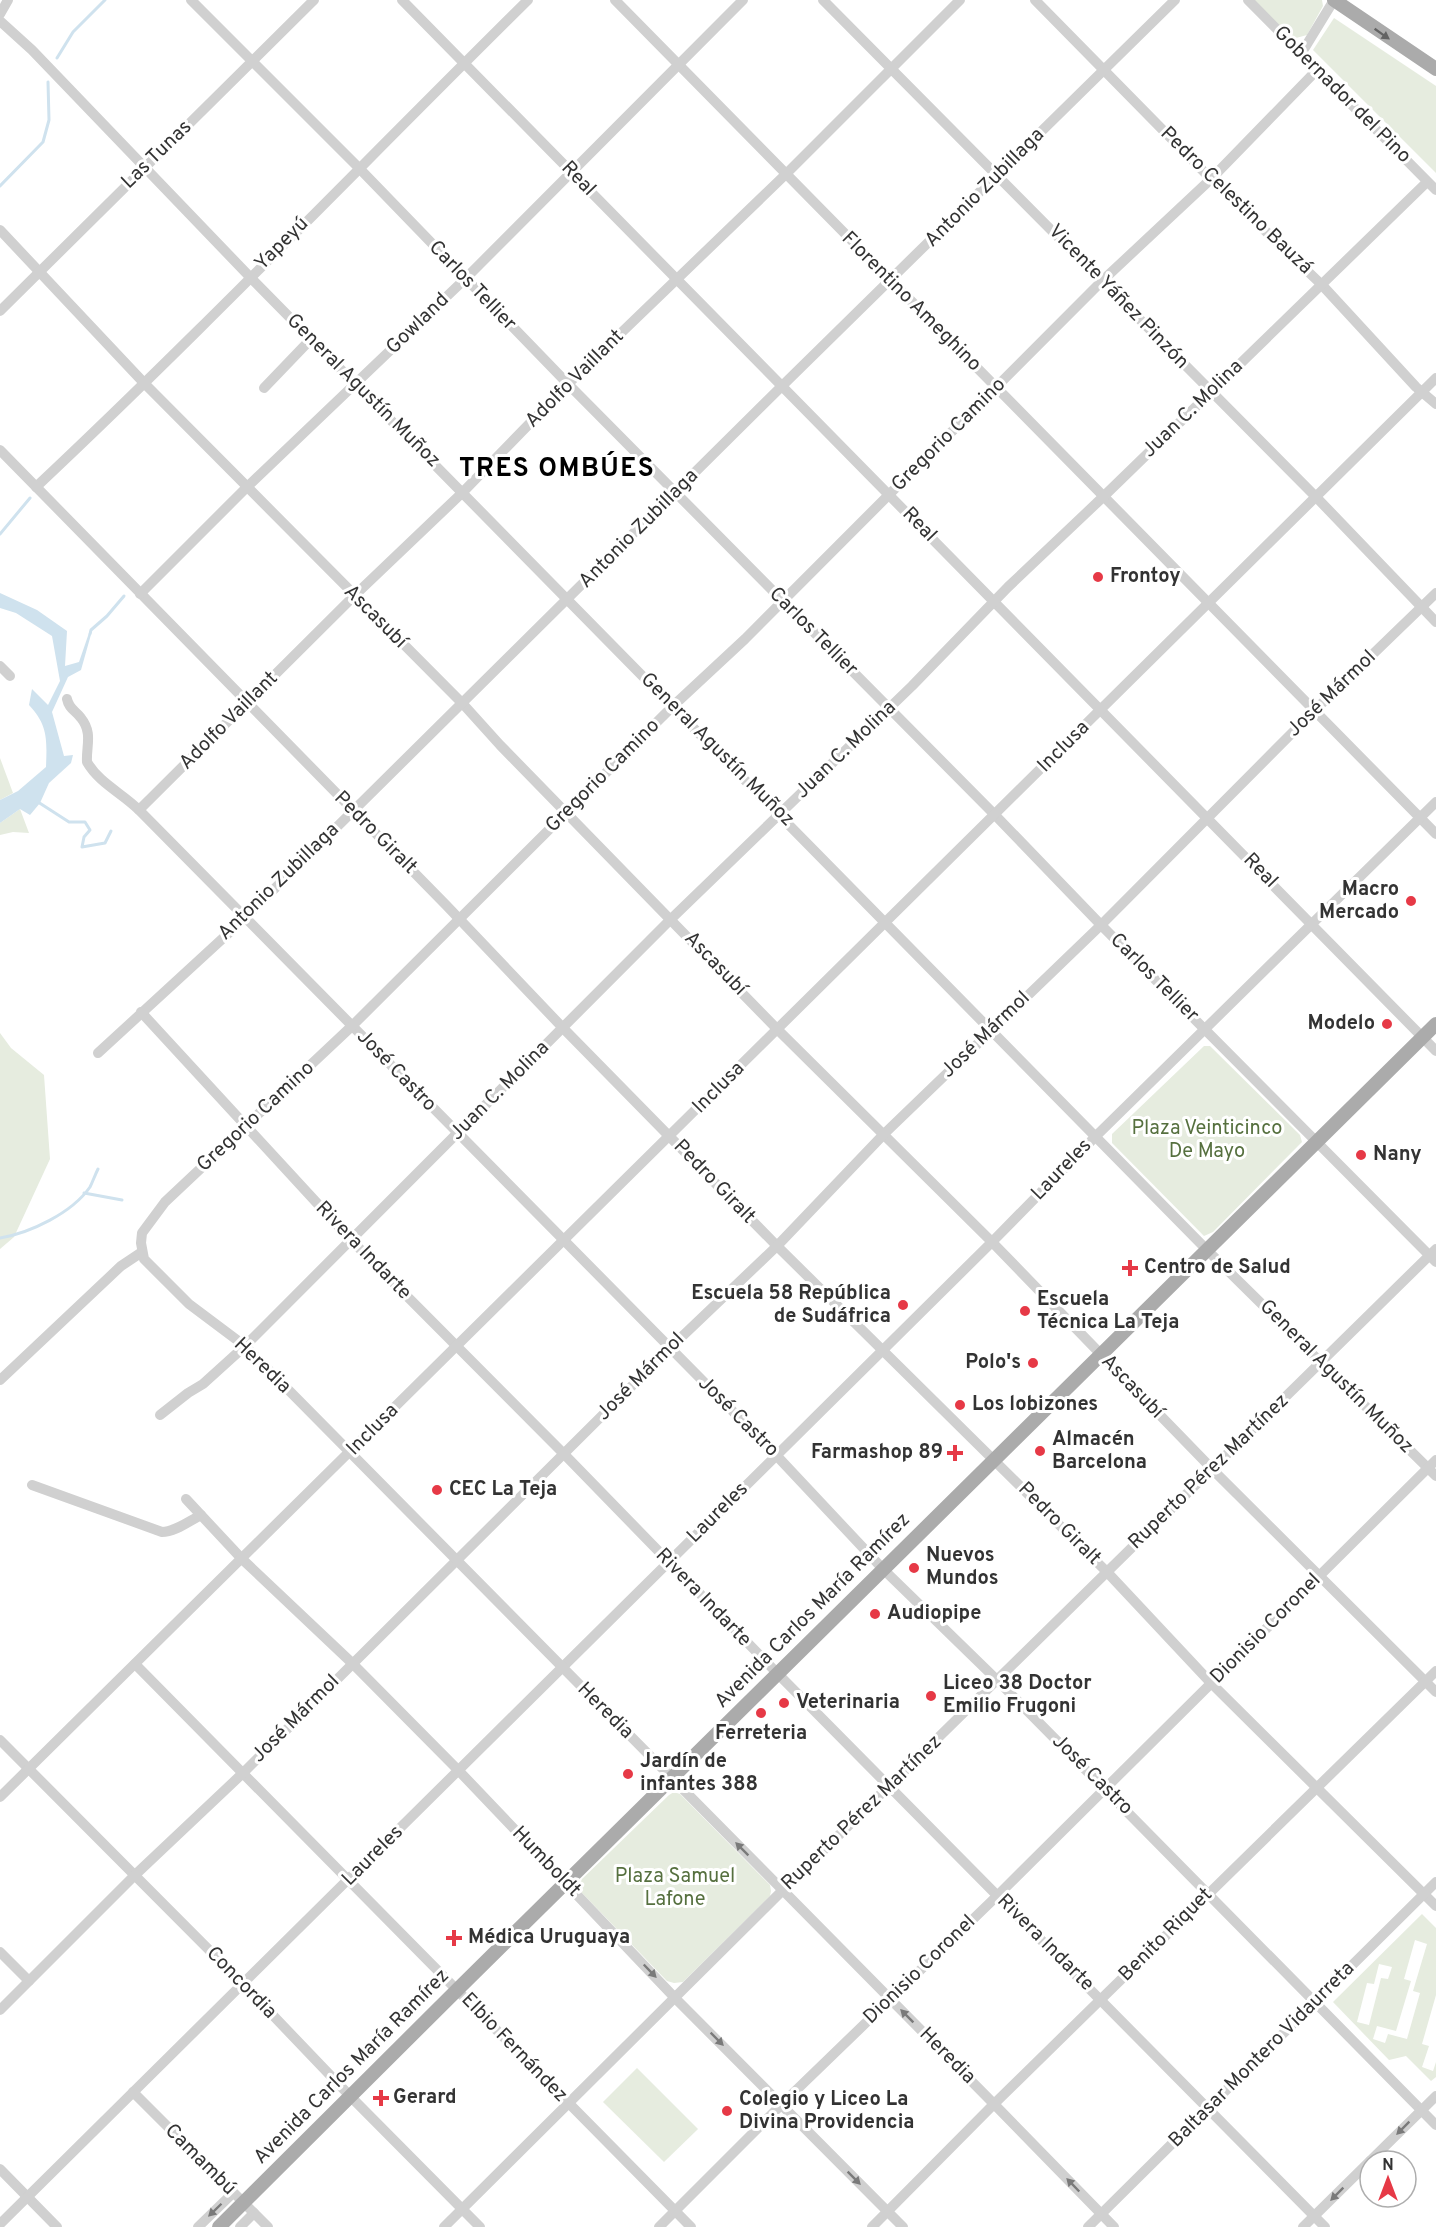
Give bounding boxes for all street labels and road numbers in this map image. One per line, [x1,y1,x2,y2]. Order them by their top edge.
street label: Gobernador del Pino [1268,21,1416,169]
street label: Las Tunas [116,115,198,195]
street label: Pedro Celestino Bauzá [1154,121,1318,281]
street label: Antonio Zubillaga [920,123,1050,253]
street label: Real [555,156,601,202]
street label: Yapeyú [249,211,315,277]
street label: Vicente Yáñez Pinzón [1042,219,1194,375]
street label: Florentino Ameghino [835,226,987,378]
street label: Carlos Tellier [422,235,522,337]
street label: Gowland [381,288,455,360]
street label: General Agustín Muñoz [280,308,446,474]
street label: Adolfo Vaillant [520,324,630,434]
street label: Juan C. Molina [1137,354,1249,464]
street label: Gregorio Camino [886,372,1012,498]
street label: Antonio Zubillaga [574,464,704,594]
street label: Real [896,502,942,548]
street label: Ascasubí [338,580,414,656]
street label: Carlos Tellier [763,582,863,682]
street label: José Mármol [1282,645,1382,743]
street label: Adolfo Vaillant [174,666,284,776]
street label: General Agustín Muñoz [634,667,800,833]
street label: Juan C. Molina [790,695,902,805]
street label: Gregorio Camino [540,713,666,839]
street label: Inclusa [1032,715,1096,779]
street label: Pedro Giralt [328,786,422,880]
street label: Antonio Zubillaga [213,817,345,947]
street label: Real [1237,848,1283,894]
street label: Ascasubí [678,926,753,1003]
street label: Carlos Tellier [1104,928,1204,1028]
street label: José Mármol [936,986,1036,1084]
street label: José Castro [350,1024,442,1118]
street label: Juan C. Molina [445,1036,555,1146]
street label: Gregorio Camino [192,1056,320,1178]
street label: Inclusa [687,1056,751,1120]
street label: Pedro Giralt [667,1134,761,1230]
street label: Laureles [1026,1134,1098,1206]
street label: Rivera Indarte [309,1196,417,1306]
street label: General Agustín Muñoz [1253,1294,1419,1460]
street label: José Mármol [591,1327,691,1427]
street label: Heredia [228,1332,296,1400]
street label: Ascasubí [1095,1349,1170,1426]
street label: José Castro [692,1371,784,1463]
street label: Ruperto Pérez Martínez [1123,1388,1295,1556]
street label: Inclusa [341,1398,405,1462]
street label: Laureles [682,1477,754,1549]
street label: Pedro Giralt [1012,1477,1106,1571]
street label: Avenida Carlos María Ramírez [710,1508,916,1714]
street label: Rivera Indarte [649,1543,757,1653]
street label: Dionisio Coronel [1205,1568,1327,1690]
street label: José Mármol [246,1669,346,1769]
street label: Heredia [571,1677,639,1745]
street label: Ruperto Pérez Martínez [776,1729,948,1897]
street label: José Castro [1046,1729,1138,1821]
street label: Laureles [337,1820,409,1892]
street label: Humboldt [506,1821,586,1903]
street label: Benito Riquet [1113,1882,1219,1988]
street label: Rivera Indarte [991,1889,1099,1997]
street label: Dionisio Coronel [858,1910,982,2030]
street label: Concordia [200,1941,282,2025]
street label: Baltasar Montero Vidaurreta [1163,1956,1361,2154]
street label: Avenida Carlos María Ramírez [249,1964,455,2170]
street label: Elbio Fernández [455,1988,573,2108]
street label: Heredia [913,2022,981,2090]
street label: Camambú [159,2119,241,2201]

